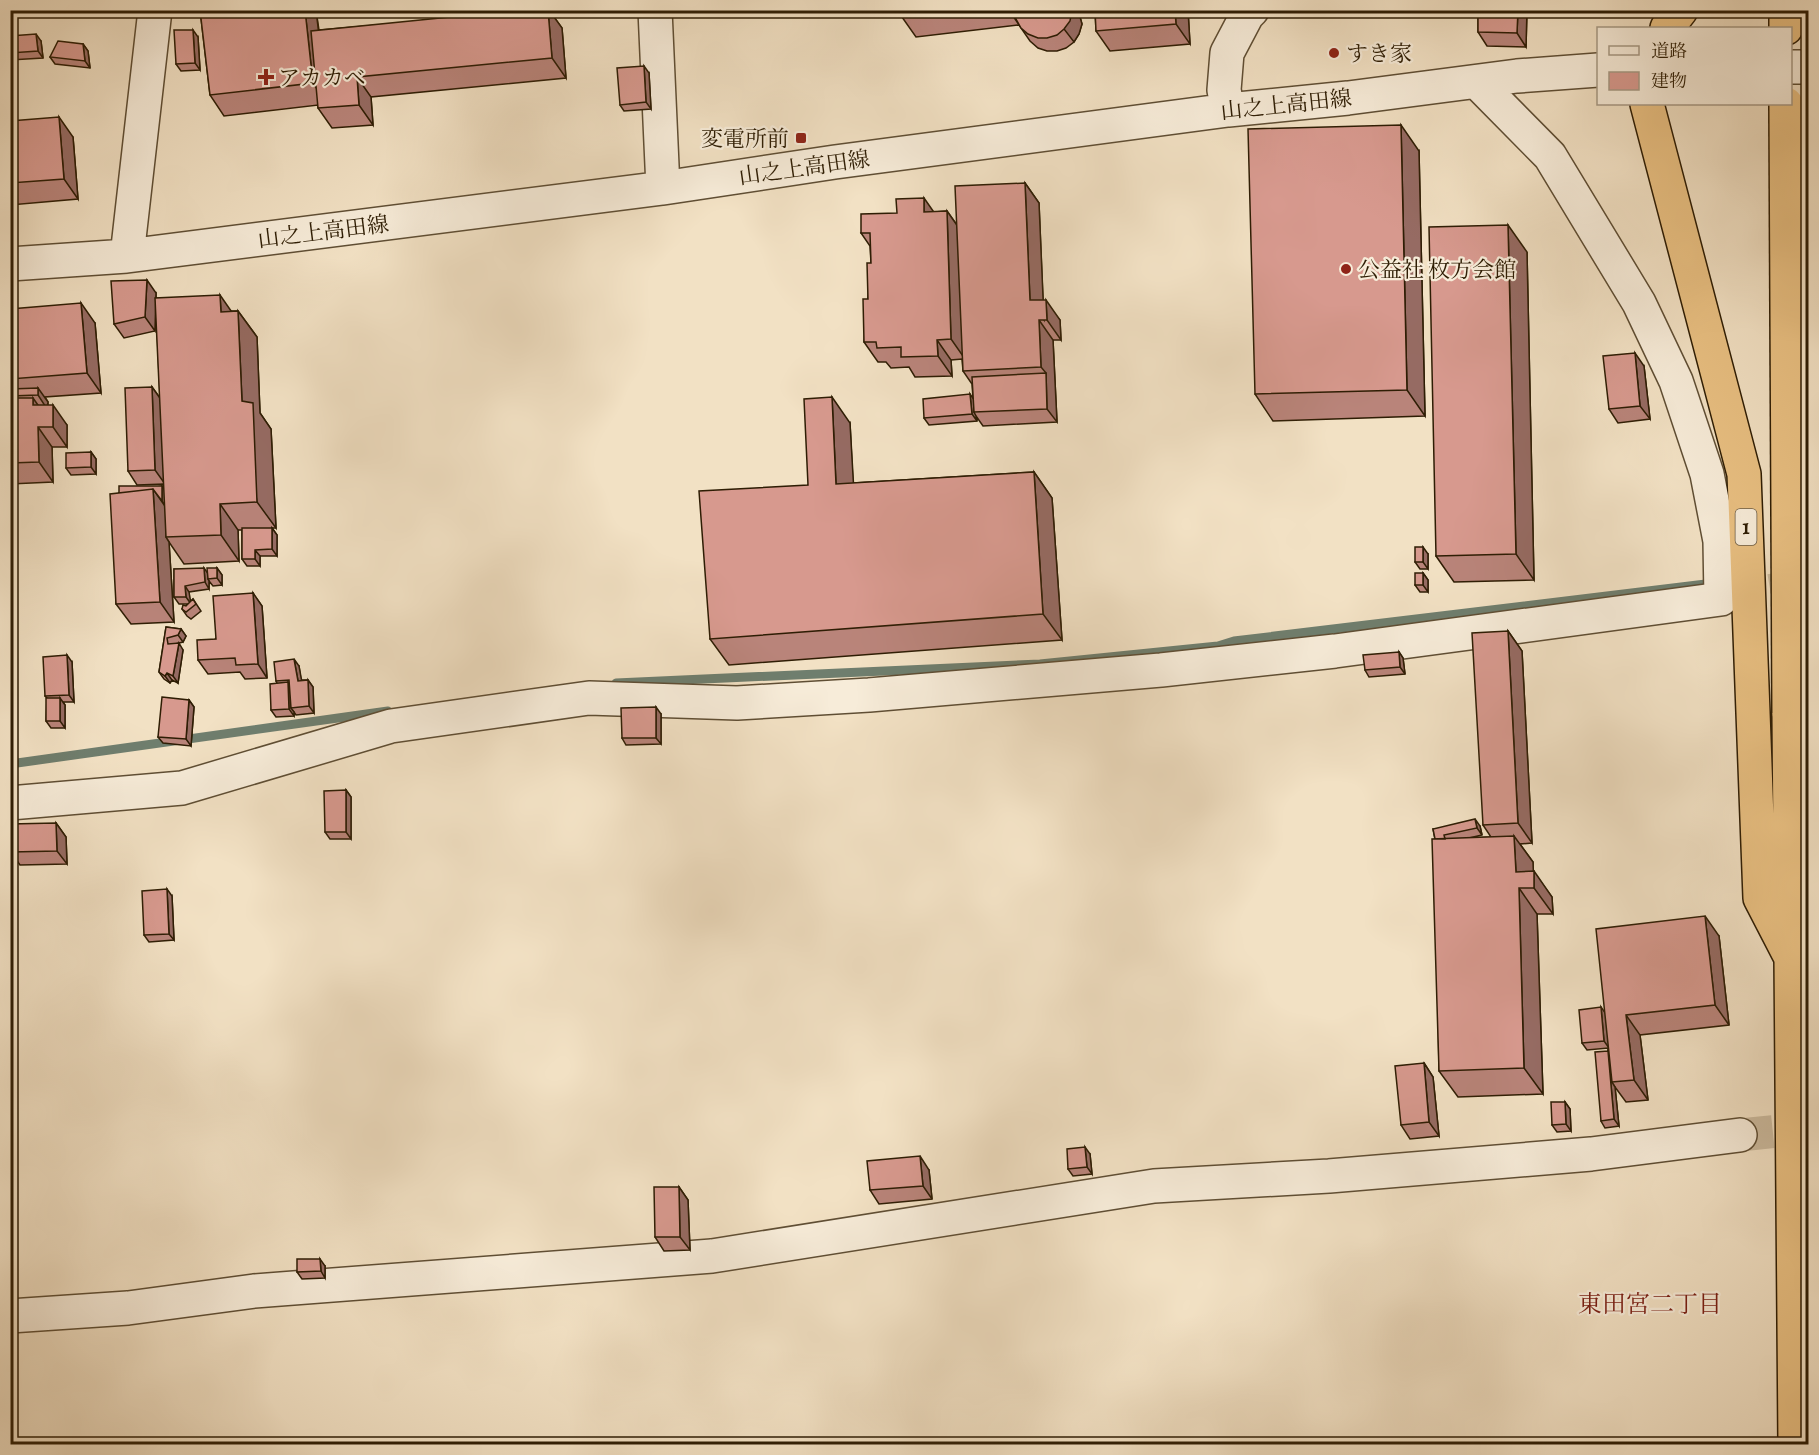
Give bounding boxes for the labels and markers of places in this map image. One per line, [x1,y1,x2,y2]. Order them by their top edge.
place label: すき家 [1346,39,1412,69]
marker: すき家 [1327,46,1341,60]
place label: アカカベ [278,63,366,93]
marker: アカカベ [259,70,273,84]
place label: 変電所前 [701,124,789,154]
marker: 変電所前 [794,131,808,145]
place label: 公益社 枚方会館 [1358,255,1516,285]
marker: 公益社 枚方会館 [1339,262,1353,276]

